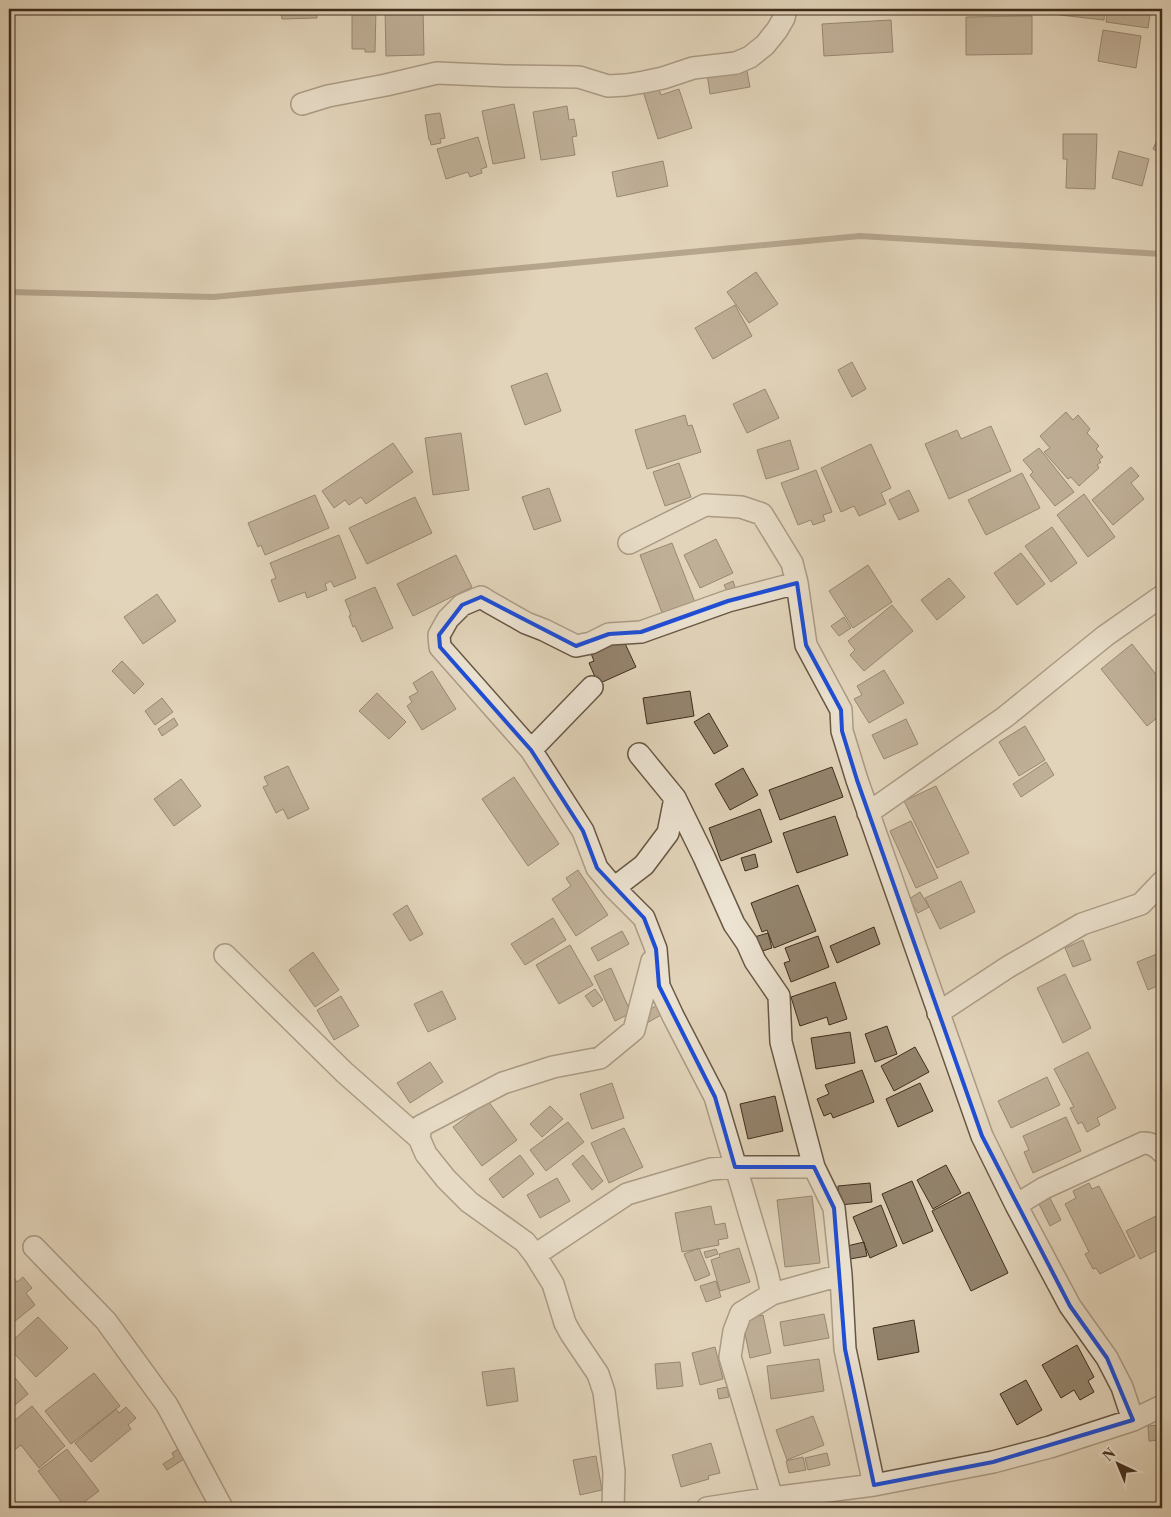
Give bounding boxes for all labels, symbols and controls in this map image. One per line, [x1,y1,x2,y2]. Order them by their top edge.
north arrow [1094,1440,1144,1490]
text: N [1099,1445,1120,1466]

